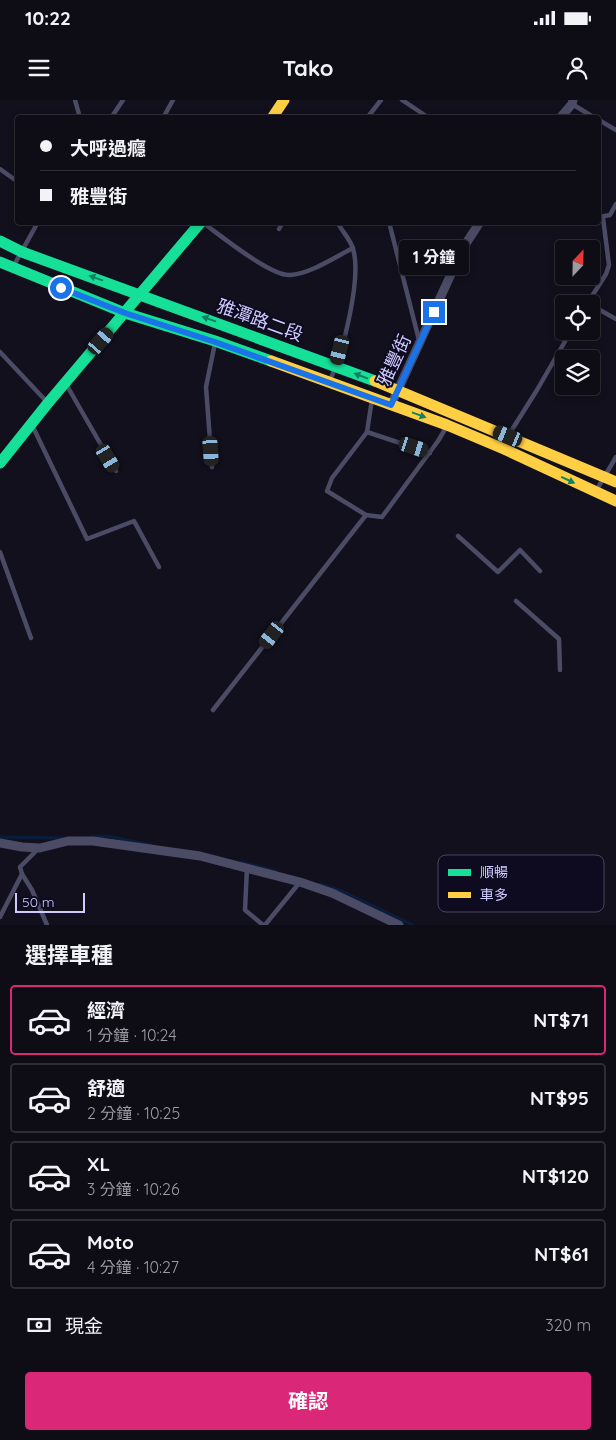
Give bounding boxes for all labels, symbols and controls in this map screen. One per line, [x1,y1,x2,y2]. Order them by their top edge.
text: 10:22 [25,6,71,30]
icon: menu [25,54,53,82]
text: Tako [282,54,334,82]
icon: person [563,54,591,82]
text: 大呼過癮 [70,136,146,160]
text: 雅豐街 [70,184,127,208]
callout: 1 分鐘 [399,240,469,274]
north arrow [555,240,600,285]
map controls [555,240,600,395]
text: 1 分鐘 [413,247,455,267]
one-way arrow [88,274,103,281]
route start [50,277,72,299]
street label: 雅潭路二段 [214,294,306,346]
button: locate [555,295,600,340]
route end [423,301,445,323]
one-way arrow [201,315,216,322]
car [85,325,116,357]
street label: 雅豐街 [372,331,416,389]
car [329,334,350,366]
button: layers [555,350,600,395]
one-way arrow [353,372,368,380]
one-way arrow [412,411,427,419]
car [491,423,524,449]
car [397,435,430,459]
car [202,436,219,466]
car [93,441,122,475]
one-way arrow [561,476,575,484]
car [256,619,287,651]
legend [438,855,604,912]
text: 順暢 [480,863,508,881]
text: 車多 [480,886,508,904]
scale bar [15,890,85,913]
text: 50 m [22,893,55,911]
text: 選擇車種 [25,941,113,969]
icon: car [27,998,72,1043]
text: 經濟 [87,998,125,1022]
text: NT$71 [533,1008,589,1032]
text: 1 分鐘 · 10:24 [87,1025,177,1045]
icon: car [27,1076,72,1121]
text: 舒適 [87,1076,125,1100]
text: NT$95 [530,1086,589,1110]
text: 2 分鐘 · 10:25 [87,1103,180,1123]
text: XL [87,1152,110,1176]
icon: car [27,1154,72,1199]
text: NT$120 [522,1164,589,1188]
text: 3 分鐘 · 10:26 [87,1179,180,1199]
text: Moto [87,1230,134,1254]
icon: car [27,1232,72,1277]
text: NT$61 [534,1242,589,1266]
text: 4 分鐘 · 10:27 [87,1257,179,1277]
icon: cash [25,1311,53,1339]
text: 現金 [65,1314,103,1338]
text: 320 m [545,1315,591,1335]
button: 確認 [25,1372,591,1430]

